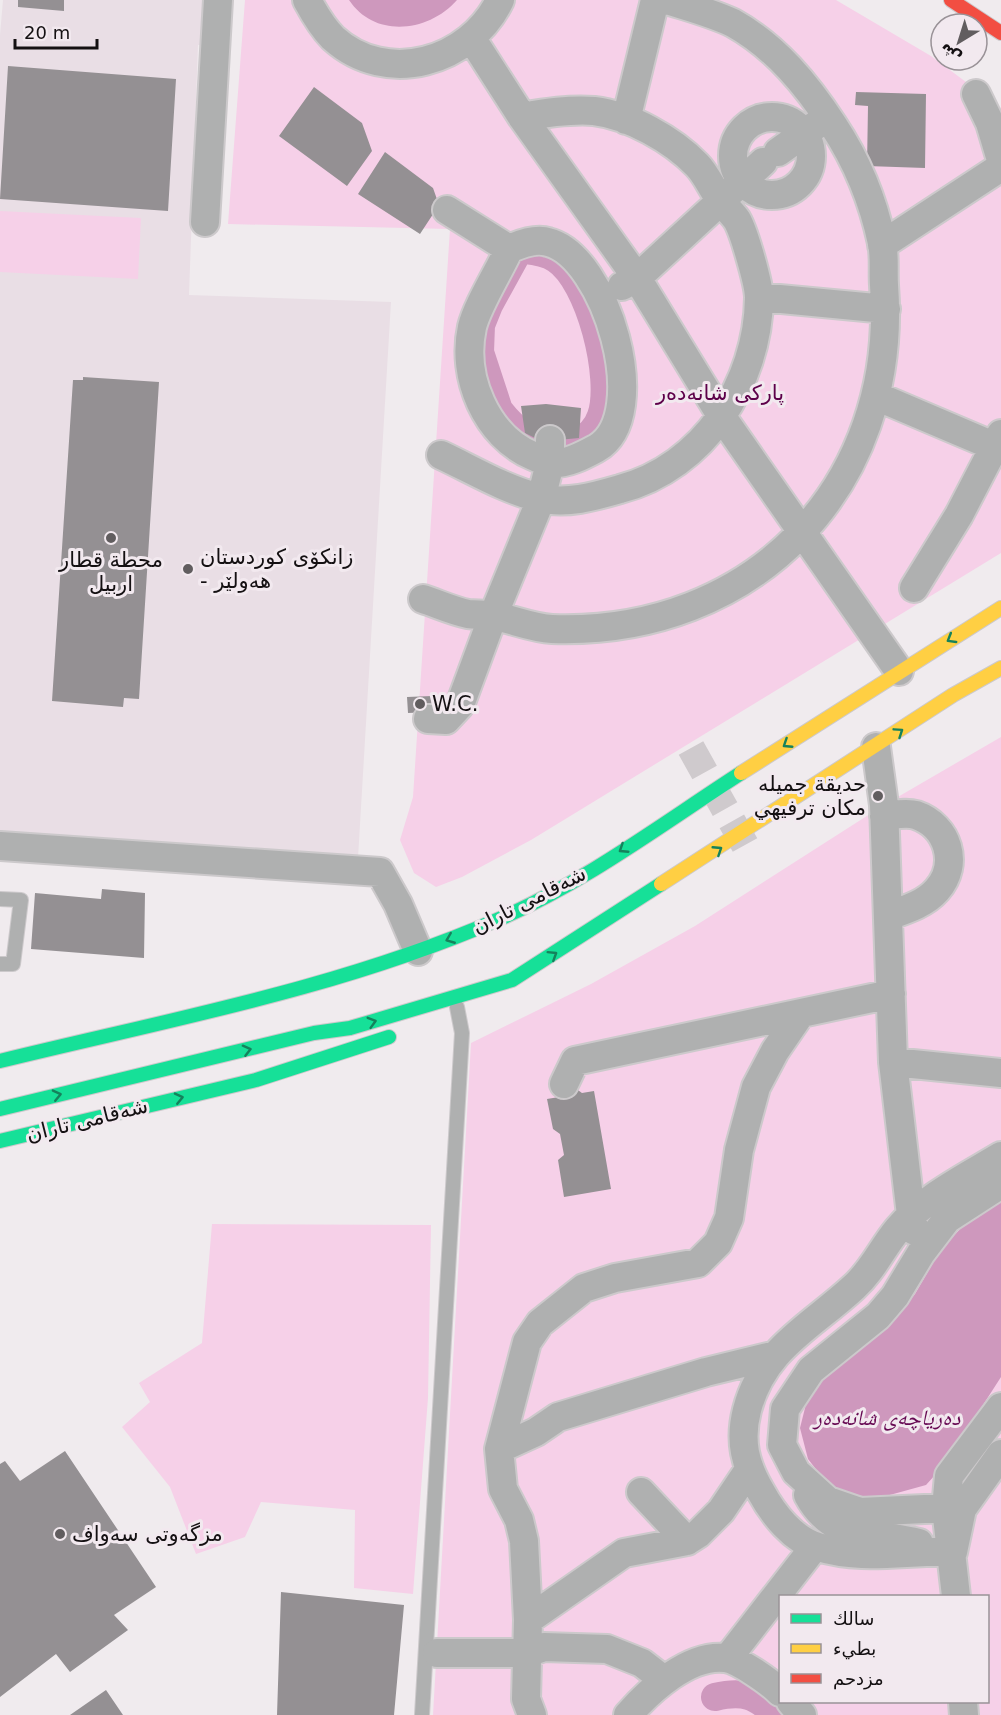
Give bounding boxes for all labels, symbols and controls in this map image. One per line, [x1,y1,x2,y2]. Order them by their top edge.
scale bar [15,12,98,50]
north arrow [929,12,989,72]
text: 20 m [24,22,70,43]
text: ش [936,39,965,68]
park label: پارکی شانەدەر [655,381,784,405]
marker: محطة قطار اربيل [104,531,118,545]
place label: زانکۆی کوردستان - هەولێر [200,545,353,593]
place label: محطة قطار اربيل [58,548,163,596]
marker: زانکۆی کوردستان - هەولێر [181,562,195,576]
one-way arrow [947,632,957,644]
place label: W.C. [432,692,478,716]
marker: W.C. [413,697,427,711]
one-way arrow [892,728,903,739]
one-way arrow [782,736,793,747]
place label: حديقة جميله مكان ترفيهي [754,772,866,820]
marker: حديقة جميله مكان ترفيهي [871,789,885,803]
one-way arrow [619,842,629,854]
one-way arrow [712,845,722,857]
street label: شەقامی تاران [468,861,590,939]
one-way arrow [445,932,456,944]
one-way arrow [547,950,557,962]
one-way arrow [366,1017,377,1029]
one-way arrow [241,1044,251,1057]
one-way arrow [52,1090,62,1103]
street label: شەقامی تاران [24,1093,150,1147]
one-way arrow [174,1093,184,1106]
water label: دەریاچەی شانەدەر [812,1405,961,1431]
place label: مزگەوتی سەواف [72,1522,223,1546]
marker: مزگەوتی سەواف [53,1527,67,1541]
legend [779,1595,989,1703]
text: سالك [833,1608,874,1629]
text: بطيء [833,1638,876,1660]
text: مزدحم [833,1668,884,1690]

